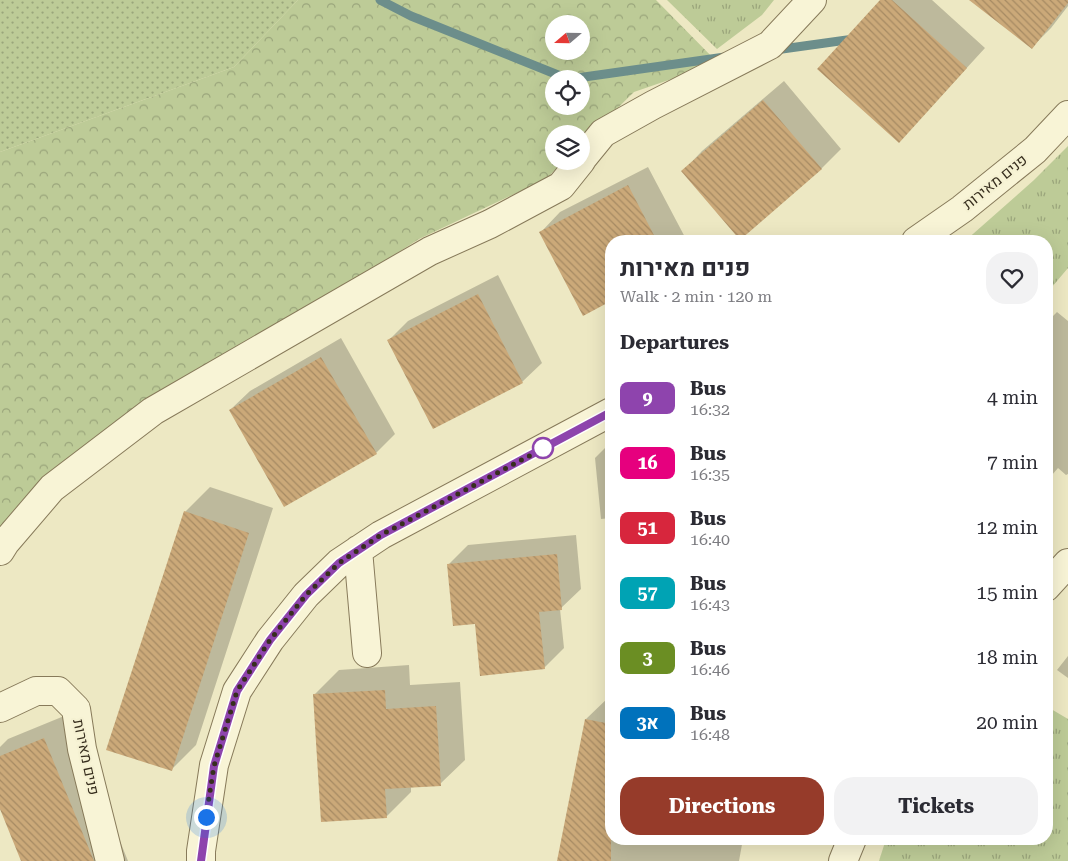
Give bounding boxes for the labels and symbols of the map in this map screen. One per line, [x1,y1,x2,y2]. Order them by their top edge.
north arrow [545,15,590,60]
street label: פנים מאירות [959,151,1031,213]
unlabelled marker [532,437,554,459]
street label: פנים מאירות [69,717,103,797]
your location [194,805,219,830]

